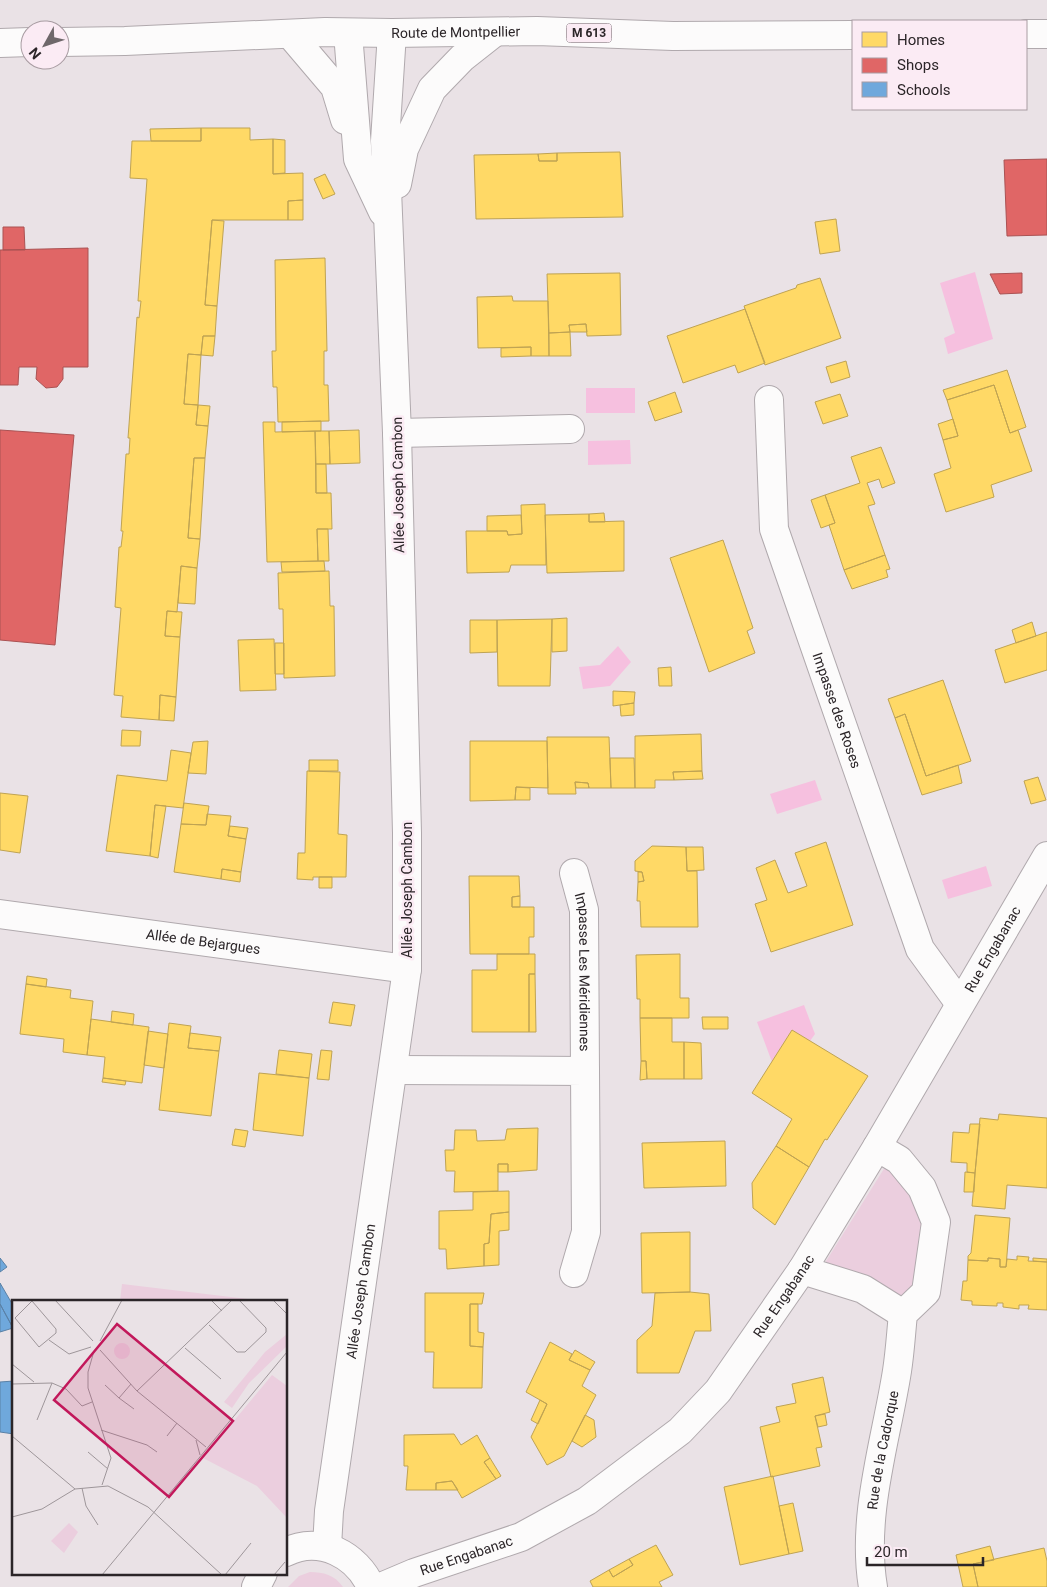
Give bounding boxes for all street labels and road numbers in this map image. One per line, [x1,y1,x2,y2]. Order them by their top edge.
street label: Route de Montpellier [391,23,521,41]
road number: M 613 [566,23,612,42]
street label: Allée Joseph Cambon [389,417,407,553]
street label: Impasse des Roses [809,650,865,770]
street label: Allée Joseph Cambon [399,822,415,958]
street label: Impasse Les Méridiennes [572,891,593,1051]
street label: Rue Engabanac [961,903,1024,995]
street label: Allée de Bejargues [145,926,261,957]
street label: Allée Joseph Cambon [343,1223,378,1360]
street label: Rue Engabanac [750,1252,817,1340]
street label: Rue de la Cadorque [864,1389,901,1511]
street label: Rue Engabanac [418,1532,515,1578]

